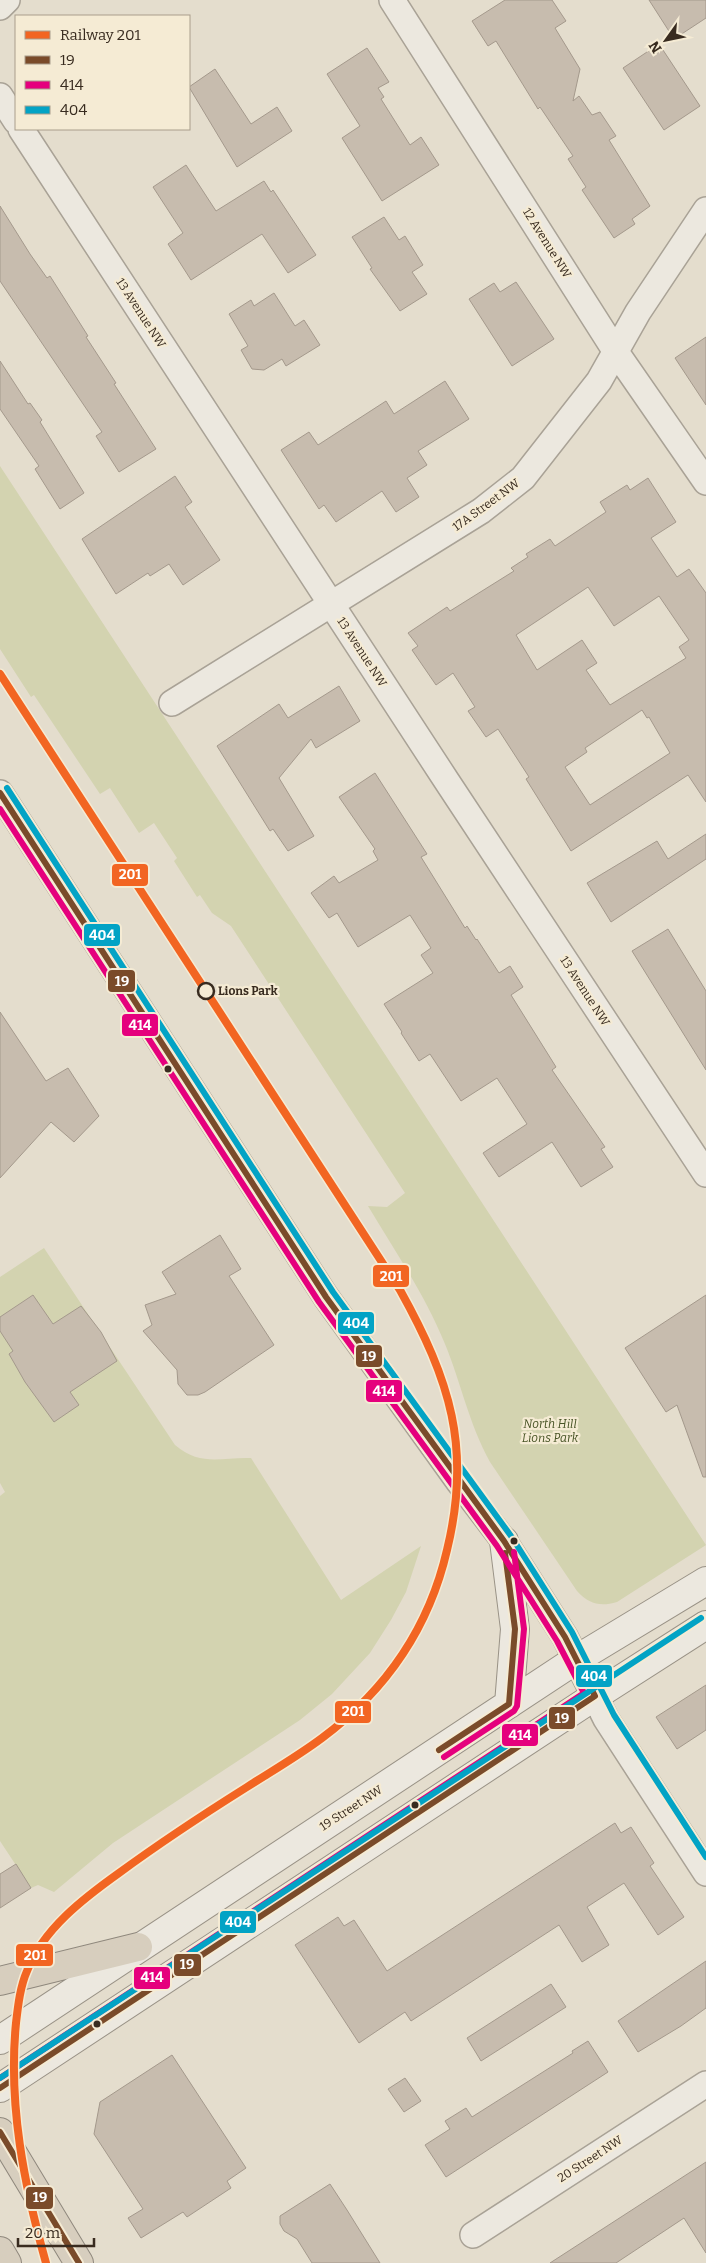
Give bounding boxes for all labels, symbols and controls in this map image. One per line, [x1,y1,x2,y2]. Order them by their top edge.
legend [15,15,190,130]
north arrow [641,15,691,65]
text: Railway 201 [60,26,141,44]
text: N [645,37,666,56]
text: 19 [60,51,75,69]
text: 414 [60,76,84,94]
text: 404 [60,101,87,119]
street label: 12 Avenue NW [520,205,574,281]
street label: 13 Avenue NW [113,276,169,351]
street label: 17A Street NW [450,476,523,534]
street label: 13 Avenue NW [334,615,390,690]
line badge: 201 [111,863,149,887]
text: 201 [119,866,141,883]
line badge: 404 [83,923,121,947]
text: 404 [89,927,115,944]
street label: 13 Avenue NW [557,954,613,1029]
line badge: 19 [107,969,136,993]
text: 19 [115,973,129,990]
marker: Lions Park [197,982,215,1000]
place label: Lions Park [218,984,278,998]
line badge: 414 [121,1013,159,1037]
text: 414 [128,1017,152,1034]
unlabelled marker [163,1064,173,1074]
line badge: 201 [372,1264,410,1288]
text: 201 [380,1268,402,1285]
line badge: 404 [337,1311,375,1335]
text: 404 [343,1315,369,1332]
line badge: 19 [355,1344,383,1368]
text: 19 [362,1348,376,1365]
line badge: 414 [365,1379,403,1403]
text: 414 [372,1383,396,1400]
park label: North Hill Lions Park [522,1417,579,1445]
unlabelled marker [509,1536,519,1546]
line badge: 404 [575,1664,613,1688]
text: 404 [581,1668,607,1685]
line badge: 201 [334,1700,372,1724]
text: 201 [342,1703,364,1720]
line badge: 19 [548,1706,576,1730]
text: 19 [555,1710,569,1727]
line badge: 414 [501,1723,539,1747]
text: 414 [508,1727,532,1744]
street label: 19 Street NW [317,1782,386,1833]
unlabelled marker [410,1800,420,1810]
line badge: 404 [219,1910,257,1934]
text: 404 [225,1914,251,1931]
line badge: 201 [15,1943,54,1967]
text: 201 [24,1947,46,1964]
line badge: 19 [173,1953,202,1977]
text: 19 [180,1956,194,1973]
line badge: 414 [133,1966,171,1990]
text: 414 [140,1969,164,1986]
unlabelled marker [92,2019,102,2029]
street label: 20 Street NW [555,2132,626,2185]
line badge: 19 [25,2186,54,2210]
text: 19 [33,2189,47,2206]
scale bar [18,2216,94,2248]
text: 20 m [25,2224,61,2242]

